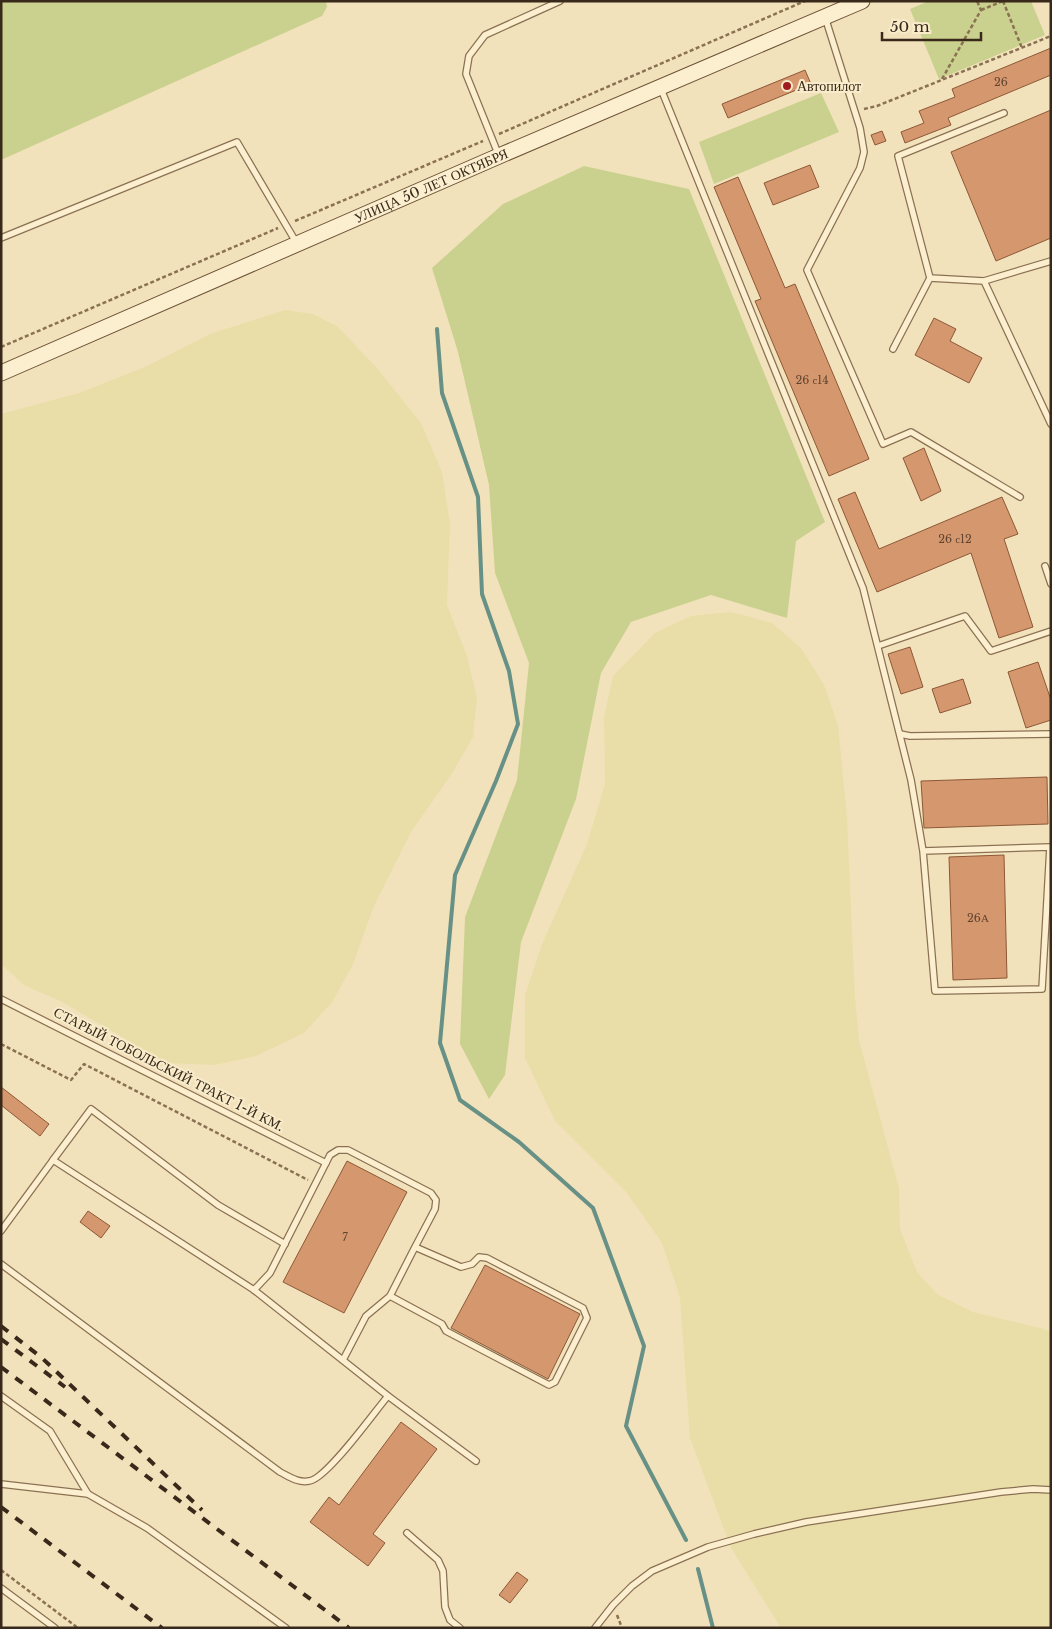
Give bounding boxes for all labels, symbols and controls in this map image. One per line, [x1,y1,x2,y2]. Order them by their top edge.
scale bar [882,10,981,42]
text: 50 m [890,17,930,36]
house number: 26 [994,75,1008,89]
place label: Автопилот [797,77,861,95]
marker: Автопилот [781,80,793,92]
street label: УЛИЦА 50 ЛЕТ ОКТЯБРЯ [351,144,511,227]
house number: 26 с14 [795,373,829,387]
house number: 26 с12 [938,532,972,546]
house number: 26А [967,911,989,925]
street label: СТАРЫЙ ТОБОЛЬСКИЙ ТРАКТ 1-Й КМ. [51,1003,287,1135]
house number: 7 [342,1230,348,1244]

